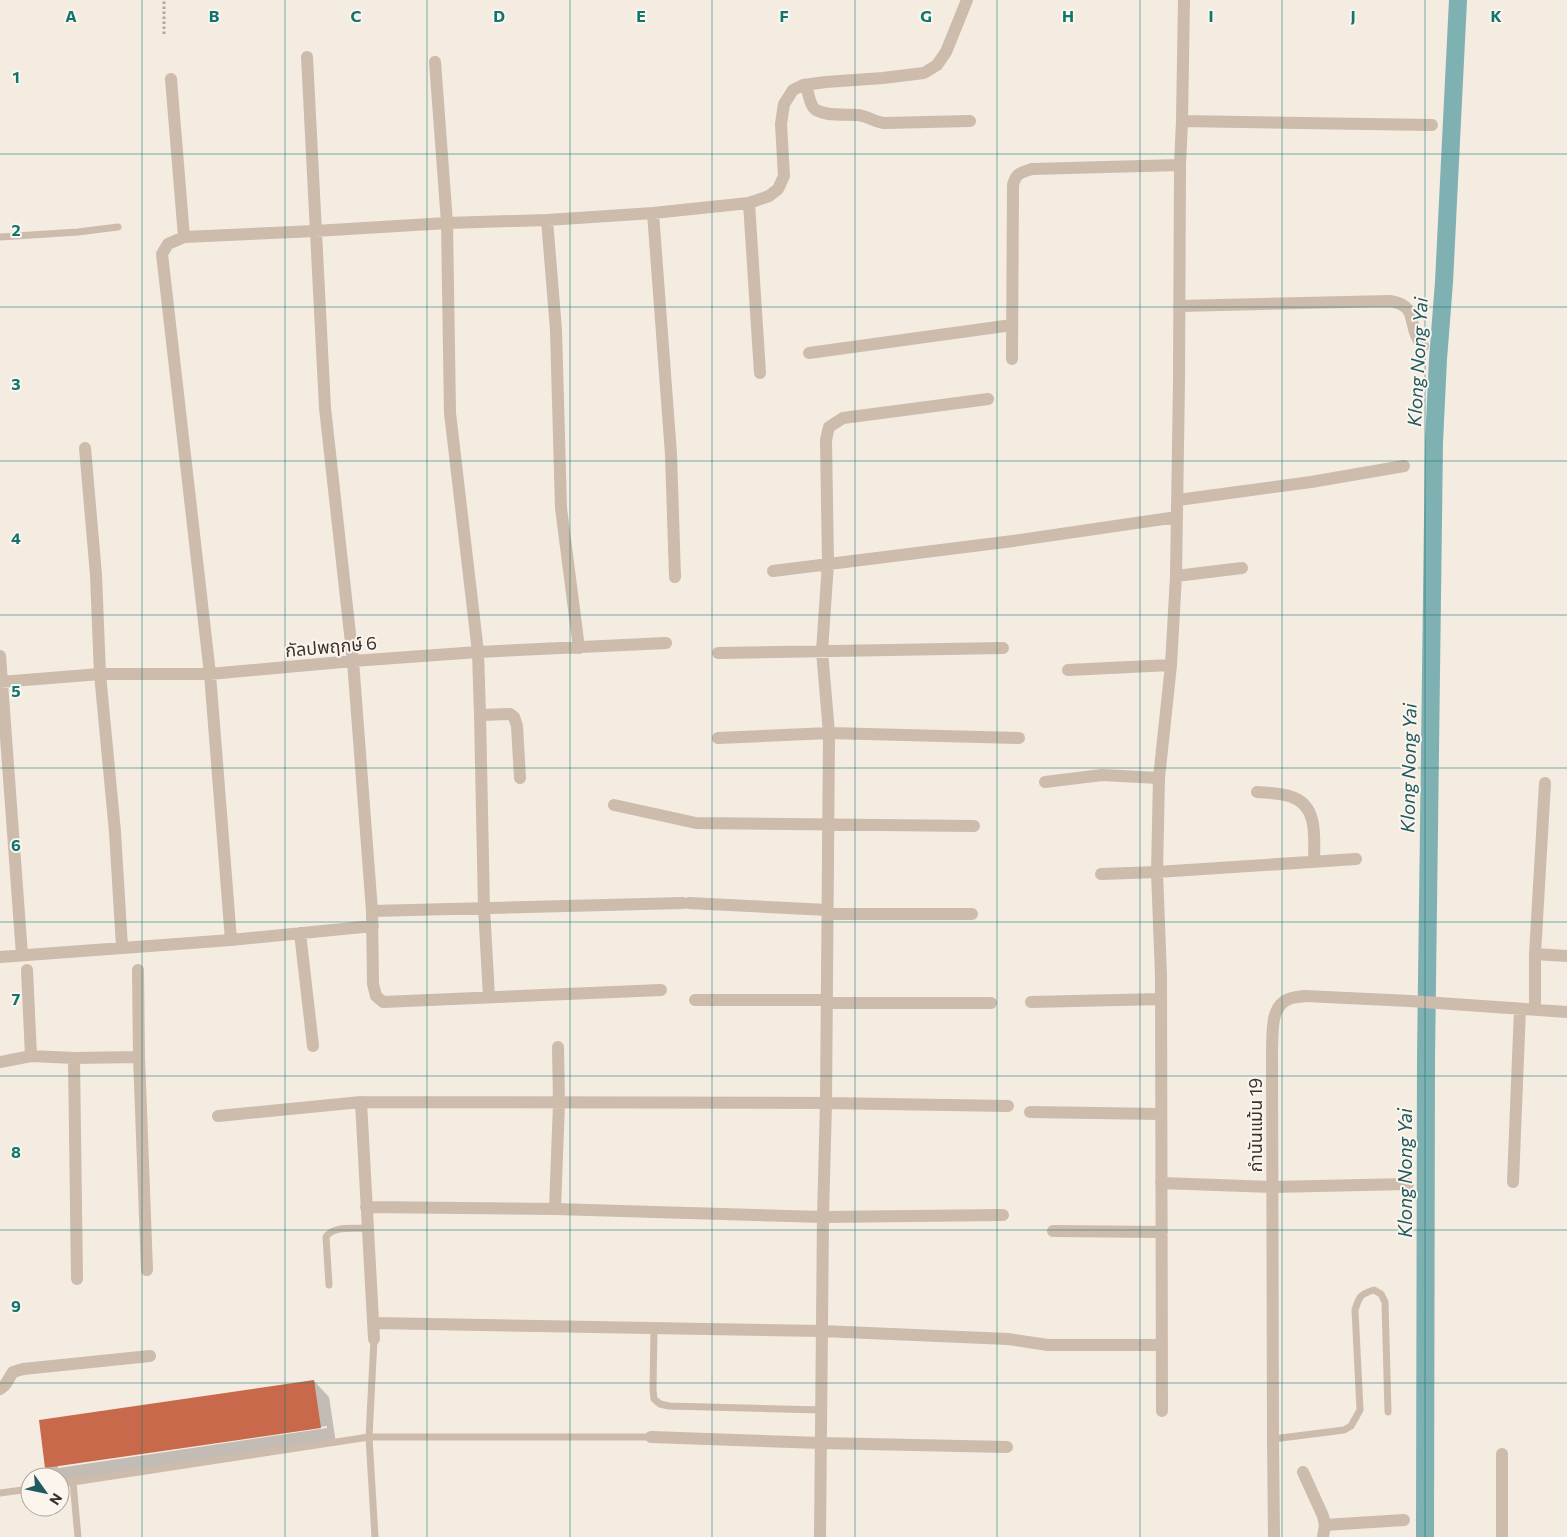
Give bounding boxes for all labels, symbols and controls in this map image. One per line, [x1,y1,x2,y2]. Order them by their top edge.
text: A [65,6,77,25]
text: B [209,6,220,25]
text: C [351,6,362,25]
text: D [493,6,505,25]
text: E [636,6,646,25]
text: F [779,6,789,25]
text: G [920,6,932,25]
text: H [1062,6,1074,25]
text: I [1208,6,1214,25]
text: J [1350,6,1356,25]
text: K [1490,6,1502,25]
text: 1 [12,67,20,86]
text: 2 [11,220,21,239]
water label: Klong Nong Yai [1402,296,1432,427]
text: 3 [11,374,21,393]
text: 4 [11,528,21,547]
street label: กัลปพฤกษ์ 6 [284,631,378,661]
text: 5 [11,681,21,700]
water label: Klong Nong Yai [1395,702,1421,833]
text: 6 [11,835,21,854]
text: 7 [12,989,21,1008]
street label: กำนันแม้น 19 [1244,1078,1266,1172]
water label: Klong Nong Yai [1393,1107,1416,1238]
text: 8 [11,1142,21,1161]
text: 9 [11,1296,21,1315]
north arrow [20,1467,70,1517]
text: N [46,1490,66,1508]

